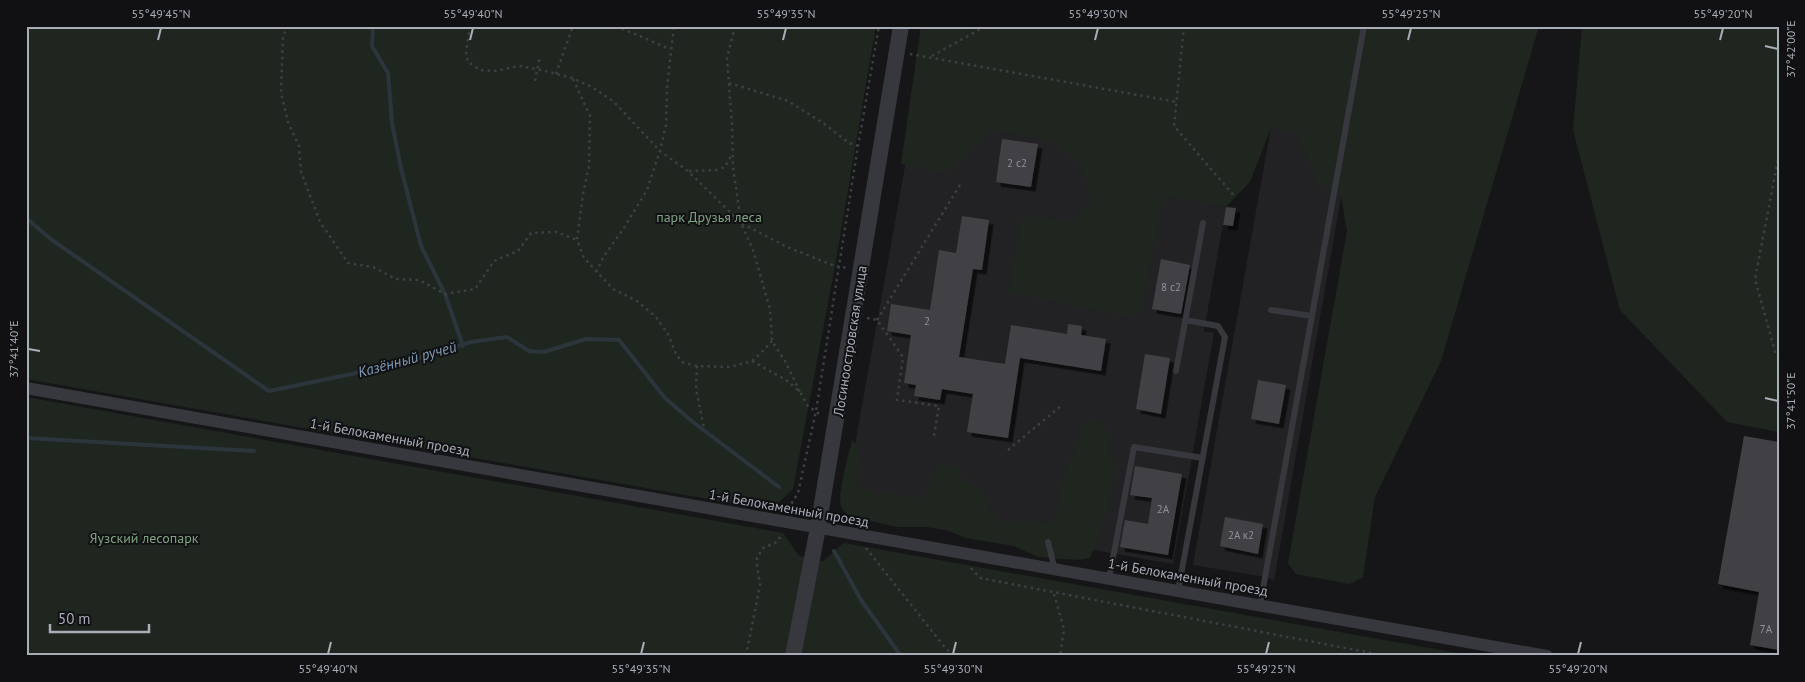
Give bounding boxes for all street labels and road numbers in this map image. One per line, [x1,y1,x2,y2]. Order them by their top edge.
street label: Лосиноостровская улица [829,264,871,419]
street label: 1-й Белокаменный проезд [309,414,472,460]
street label: 1-й Белокаменный проезд [708,485,871,531]
street label: 1-й Белокаменный проезд [1107,554,1270,600]

